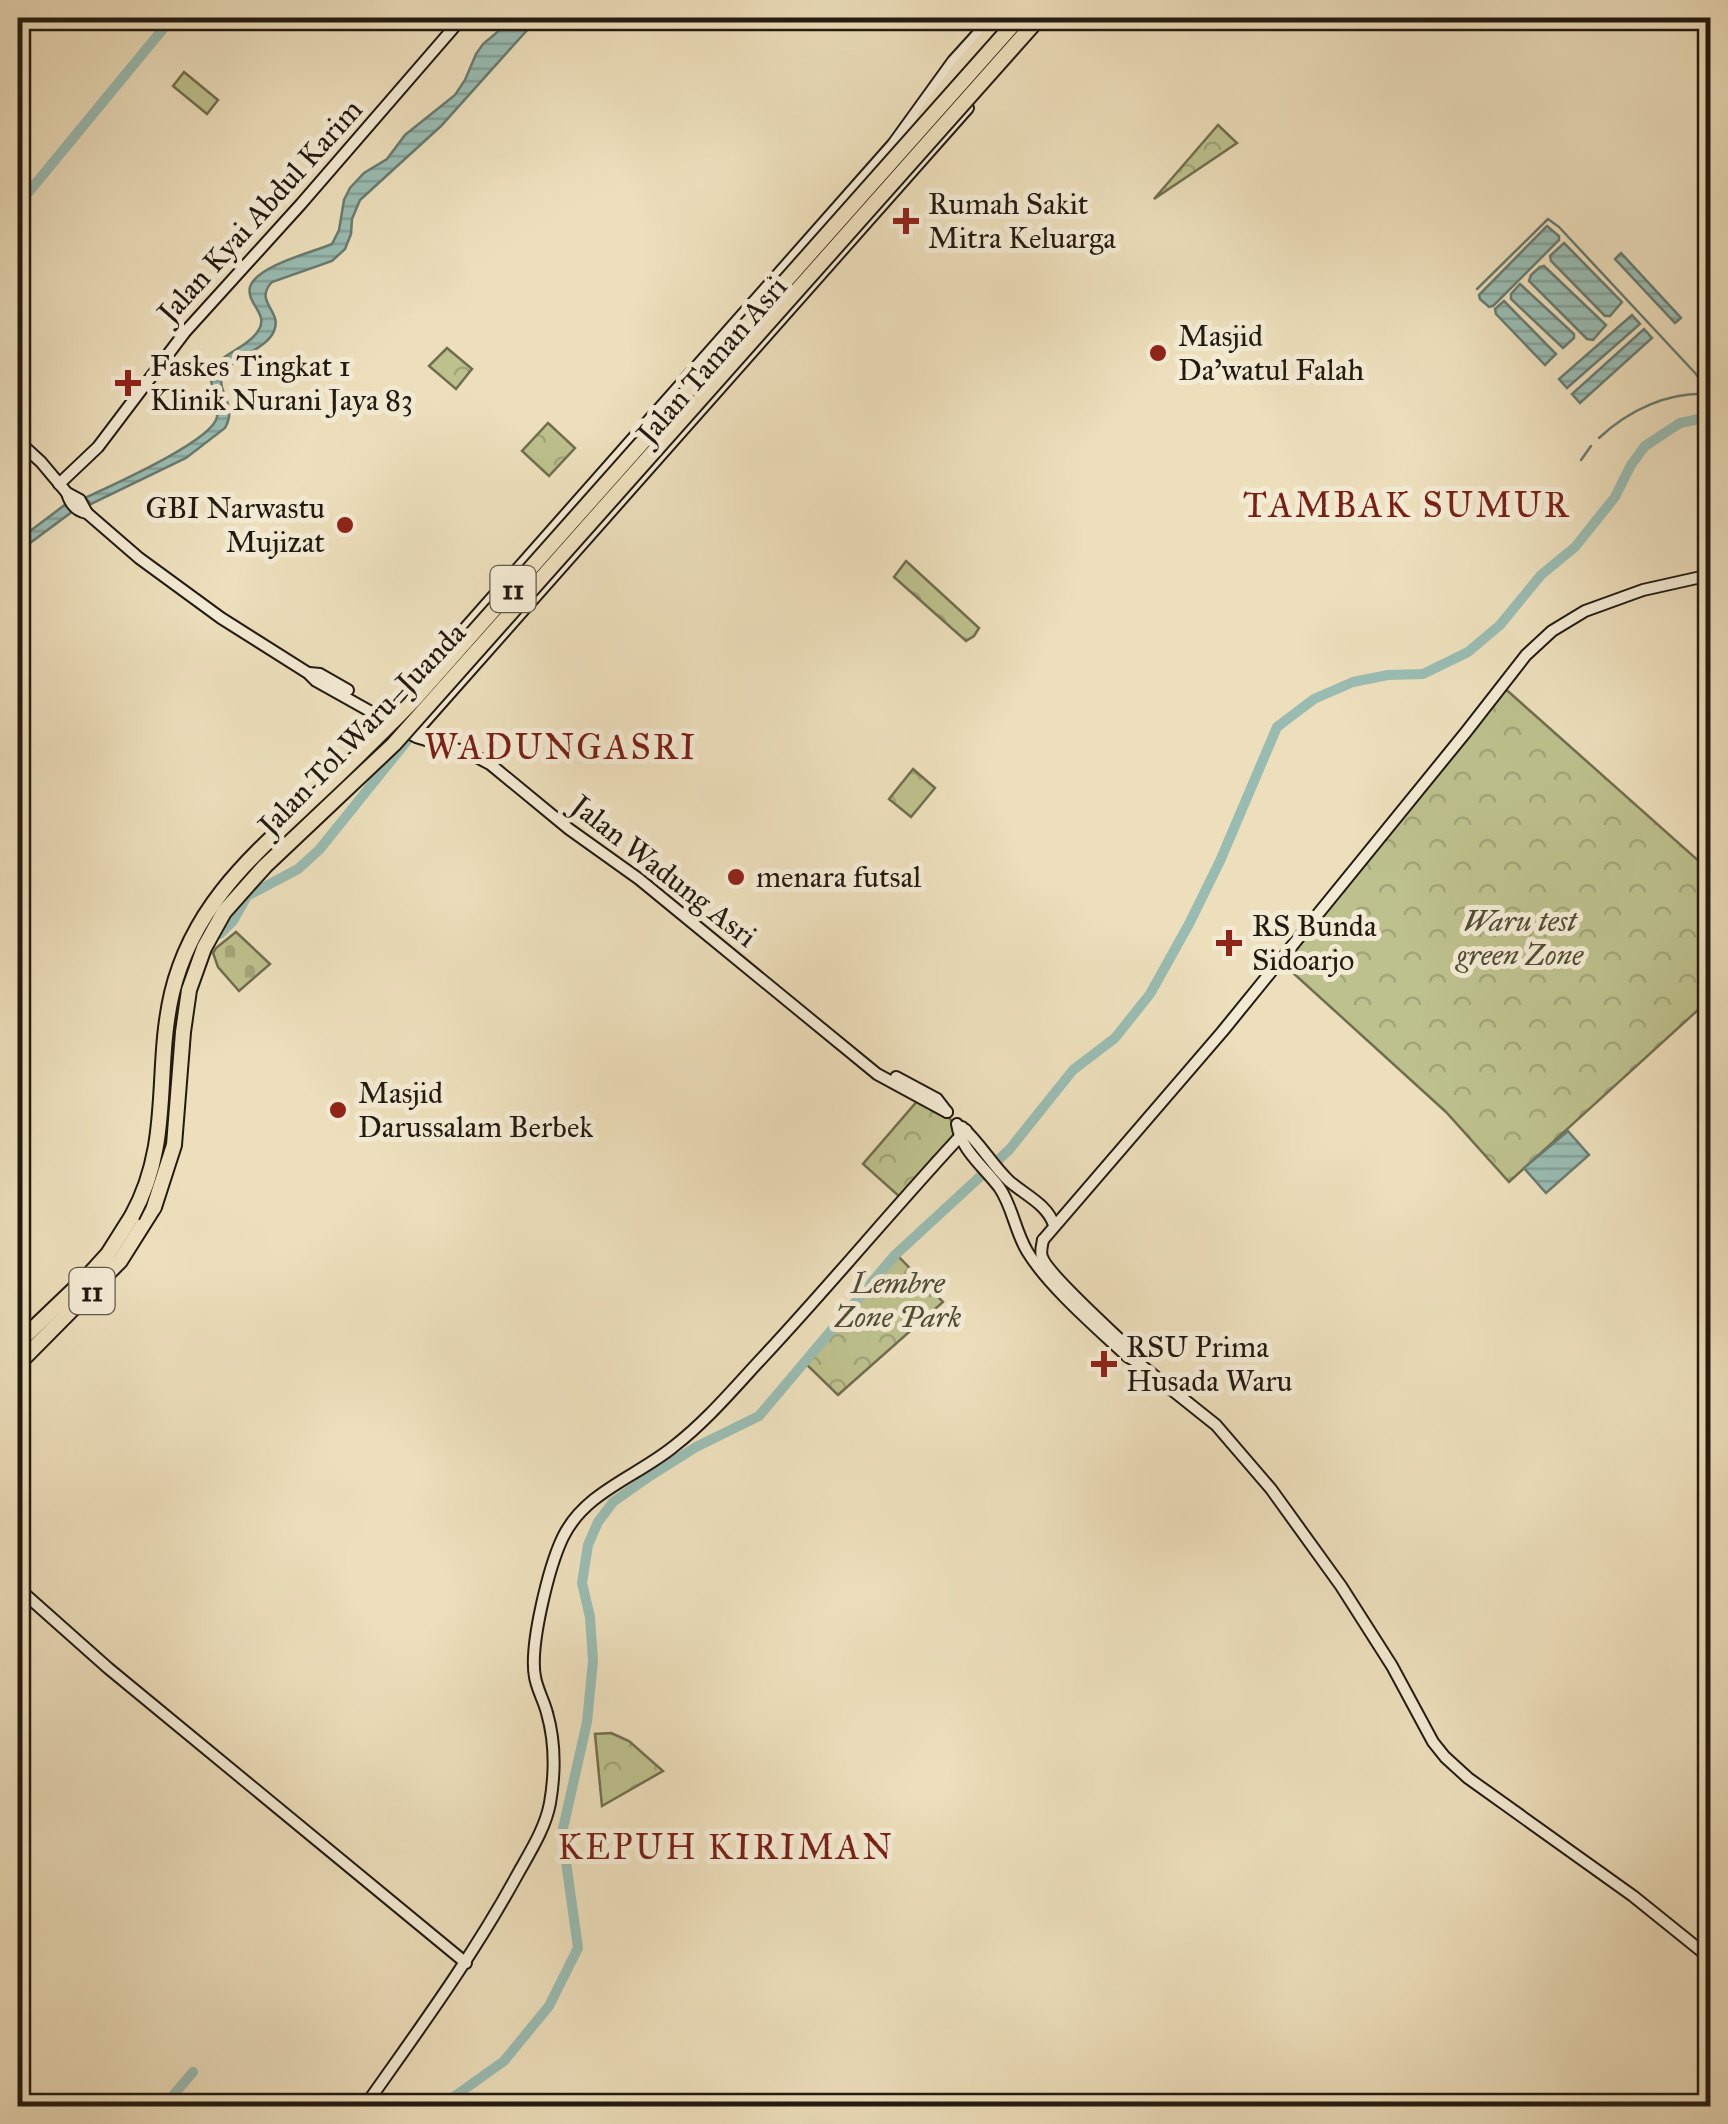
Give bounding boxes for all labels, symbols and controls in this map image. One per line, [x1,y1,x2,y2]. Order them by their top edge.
street label: Jalan Kyai Abdul Karim [148,92,370,332]
place label: Rumah Sakit Mitra Keluarga [928,186,1116,256]
marker: Rumah Sakit Mitra Keluarga [893,208,919,234]
street label: Jalan Taman Asri [627,269,795,453]
place label: Masjid Da'watul Falah [1178,318,1365,388]
marker: Masjid Da'watul Falah [1147,342,1169,364]
place label: Faskes Tingkat 1 Klinik Nurani Jaya 83 [150,348,413,418]
marker: Faskes Tingkat 1 Klinik Nurani Jaya 83 [115,370,141,396]
district label: TAMBAK SUMUR [1243,484,1571,527]
place label: GBI Narwastu Mujizat [145,490,325,560]
marker: GBI Narwastu Mujizat [334,514,356,536]
road number: 11 [490,566,536,612]
street label: Jalan Tol Waru–Juanda [249,615,473,845]
district label: WADUNGASRI [424,726,698,769]
street label: Jalan Wadung Asri [562,786,764,955]
place label: menara futsal [756,859,922,895]
marker: menara futsal [725,866,747,888]
park label: Waru test green Zone [1455,903,1584,973]
place label: RS Bunda Sidoarjo [1252,908,1377,978]
marker: RS Bunda Sidoarjo [1216,930,1242,956]
place label: Masjid Darussalam Berbek [358,1075,593,1145]
marker: Masjid Darussalam Berbek [327,1099,349,1121]
park label: Lembre Zone Park [834,1265,961,1335]
road number: 11 [70,1268,114,1314]
place label: RSU Prima Husada Waru [1126,1329,1293,1399]
marker: RSU Prima Husada Waru [1091,1351,1117,1377]
district label: KEPUH KIRIMAN [558,1826,894,1869]

